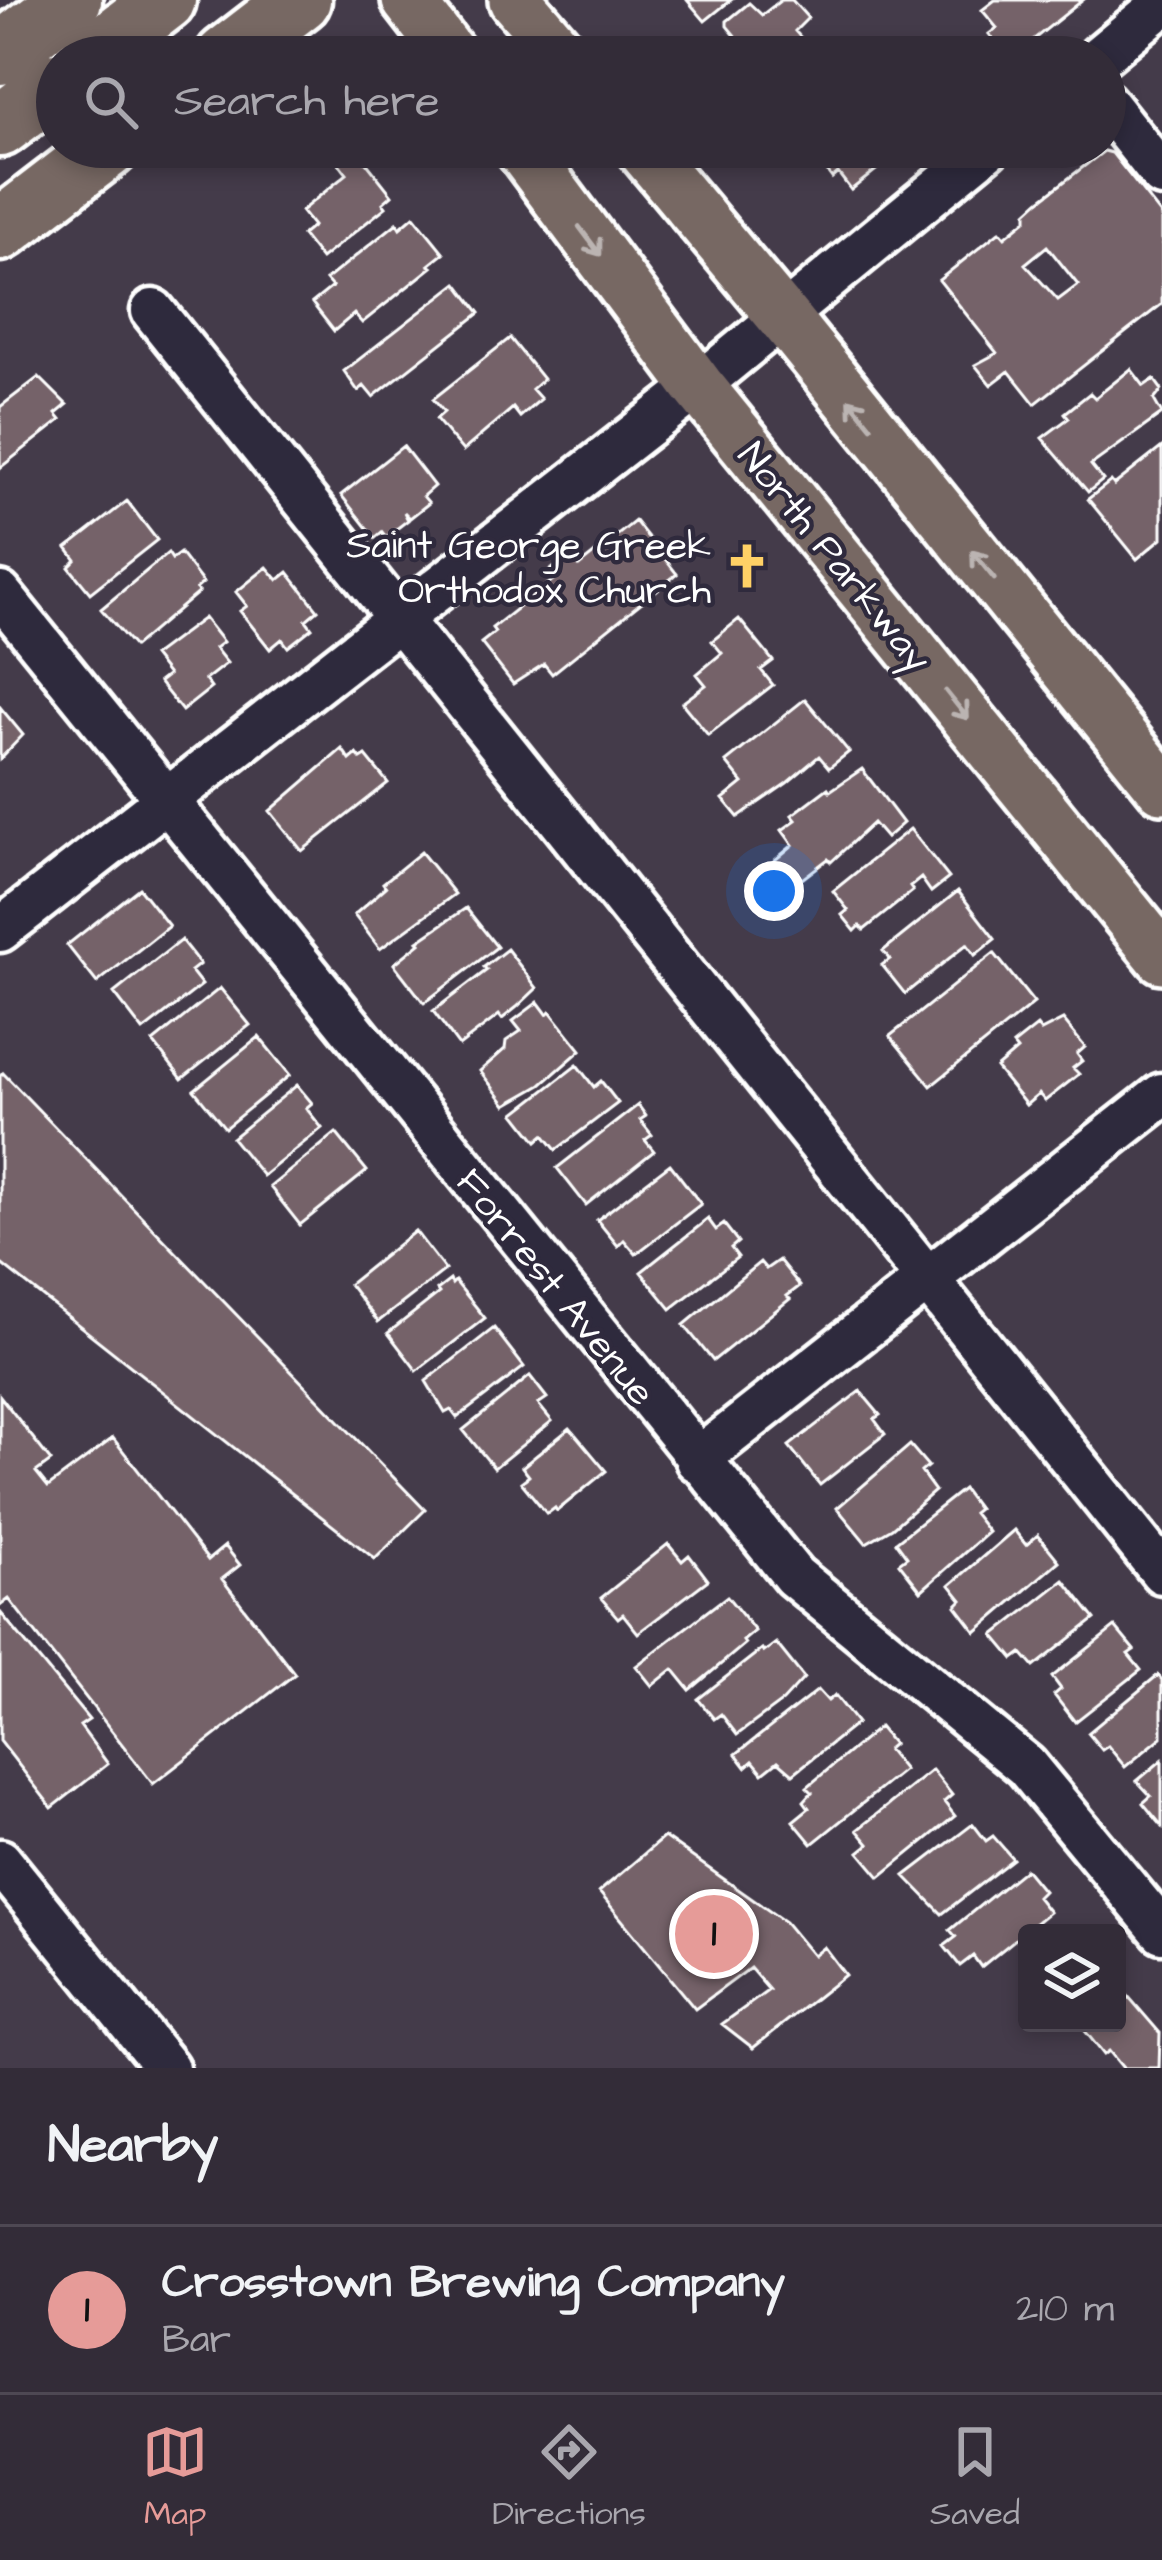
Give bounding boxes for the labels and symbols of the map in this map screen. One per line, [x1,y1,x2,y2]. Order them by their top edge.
one-way arrow [577,224,603,257]
one-way arrow [847,397,874,429]
street label: North Parkway [723,431,943,685]
place label: Saint George Greek Orthodox Church [346,520,711,619]
church icon: Saint George Greek Orthodox Church [722,541,772,591]
one-way arrow [969,550,997,581]
one-way arrow [943,689,970,720]
your location [744,861,804,921]
street label: Forrest Avenue [442,1158,667,1418]
pin: 1 [675,1889,753,1979]

